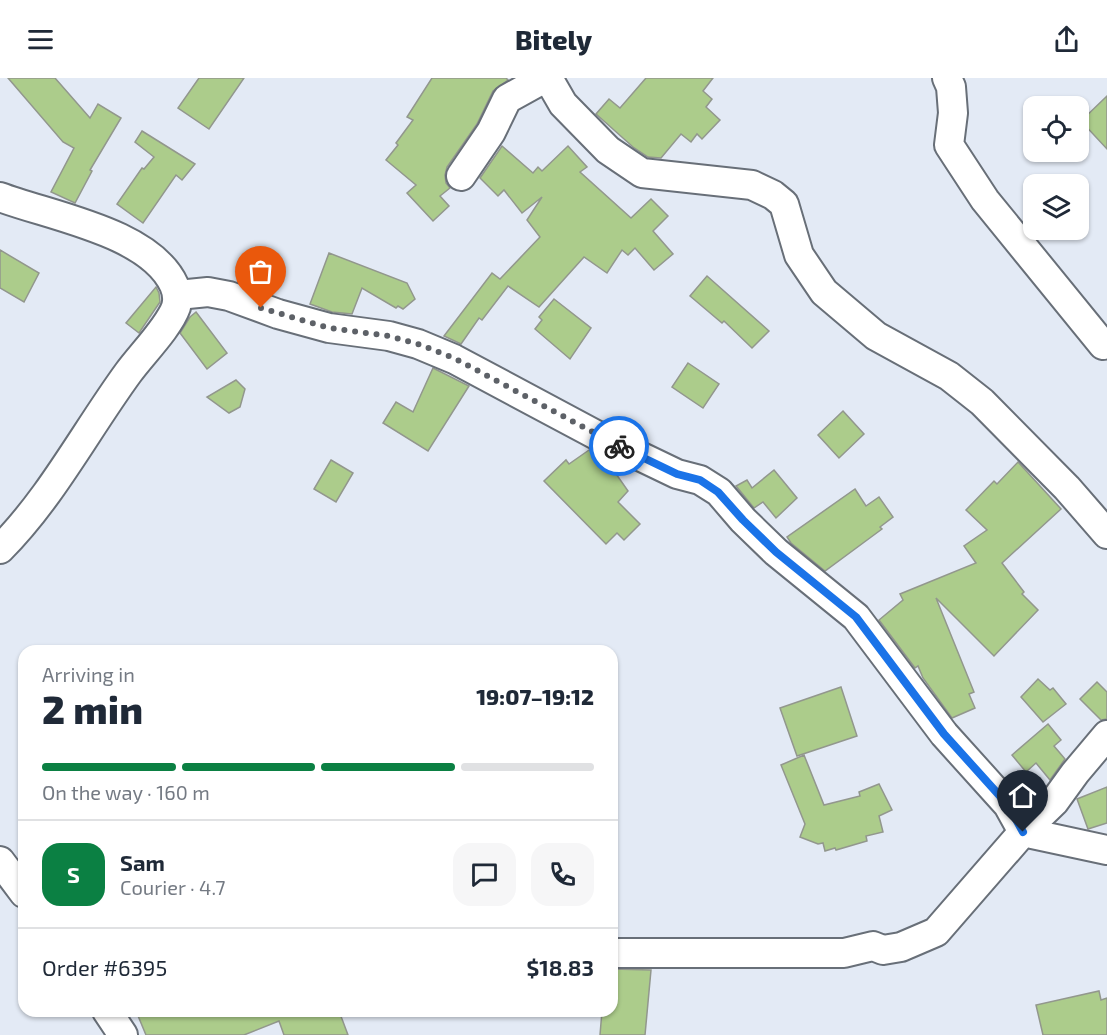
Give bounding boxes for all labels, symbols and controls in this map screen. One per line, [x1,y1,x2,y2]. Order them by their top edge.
icon: menu [24,23,57,56]
text: Bitely [515,23,592,55]
icon: share [1050,23,1083,56]
map controls [1023,96,1089,240]
button: locate [1023,96,1089,162]
button: layers [1023,174,1089,240]
pin [235,246,286,308]
icon: bag [244,255,277,288]
courier [589,416,649,476]
icon: bike [603,430,636,463]
text: Arriving in [42,662,135,686]
text: 19:07–19:12 [476,683,594,709]
text: 2 min [42,685,143,732]
pin [997,770,1048,832]
icon: home [1006,779,1039,812]
text: On the way · 160 m [42,780,210,804]
button: chat [453,843,516,906]
button: phone [531,843,594,906]
text: Sam [120,849,165,875]
text: S [67,861,80,887]
text: Courier · 4.7 [120,875,226,899]
text: Order #6395 [42,954,167,980]
text: $18.83 [526,954,594,980]

